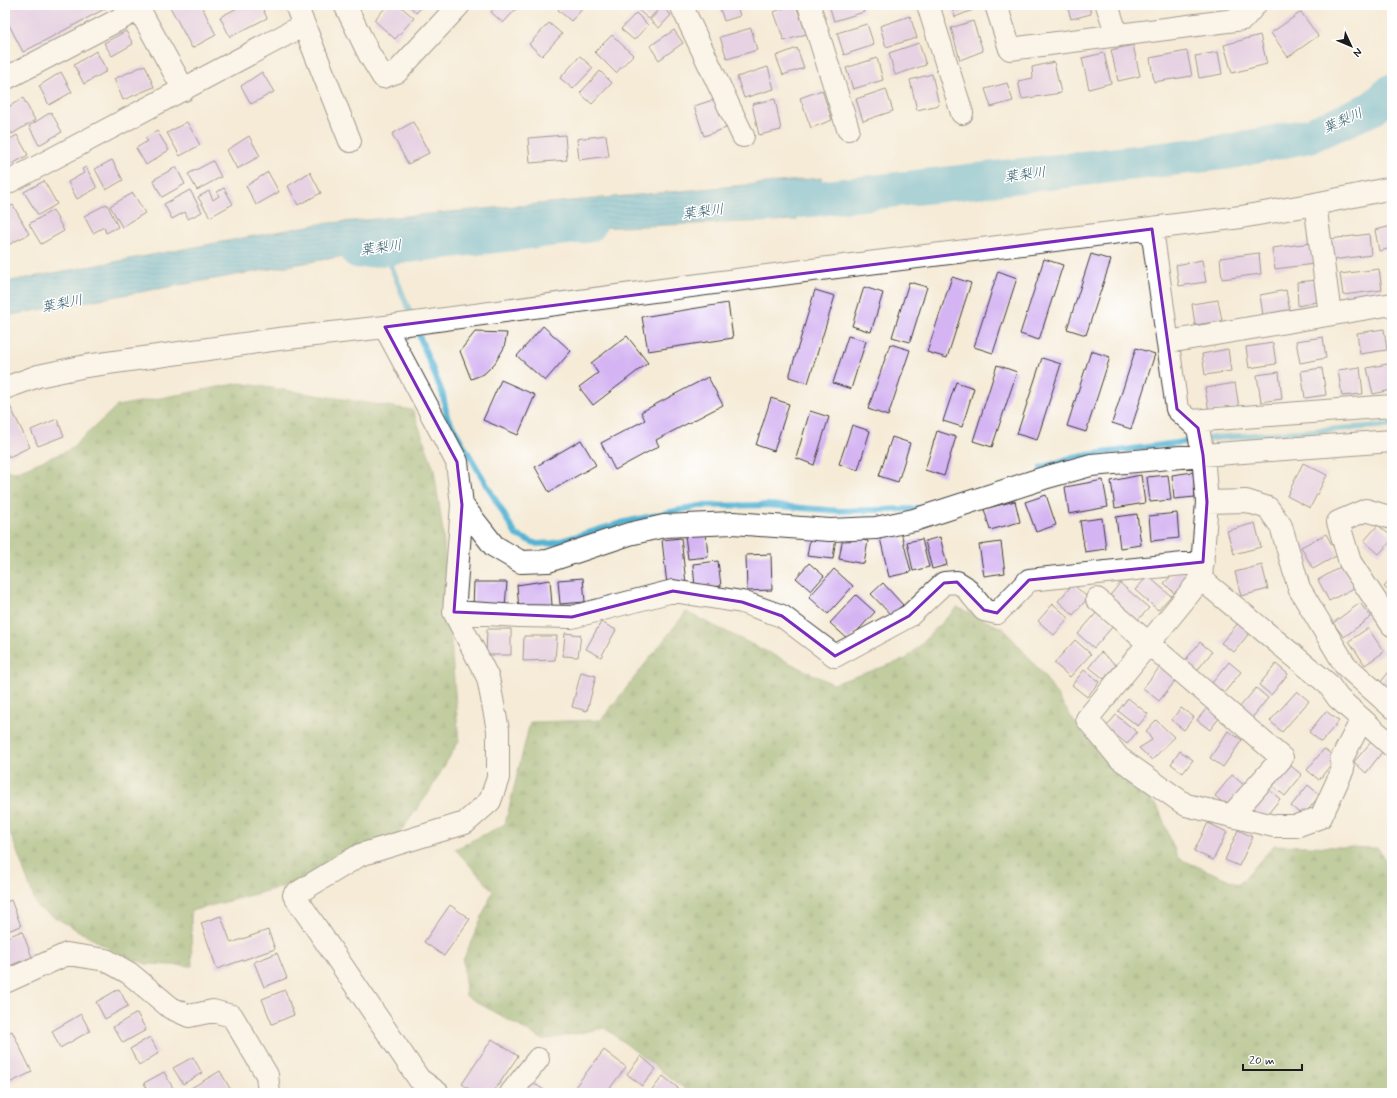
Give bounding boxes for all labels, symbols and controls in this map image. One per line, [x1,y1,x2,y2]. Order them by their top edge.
north arrow [1331,26,1371,66]
text: N [1350,45,1365,60]
water label: 葉梨川 [1320,104,1366,138]
water label: 葉梨川 [1003,164,1047,186]
water label: 葉梨川 [681,201,725,223]
water label: 葉梨川 [359,237,403,259]
water label: 葉梨川 [40,291,84,317]
scale bar [1243,1046,1302,1072]
text: 20 m [1249,1053,1275,1069]

